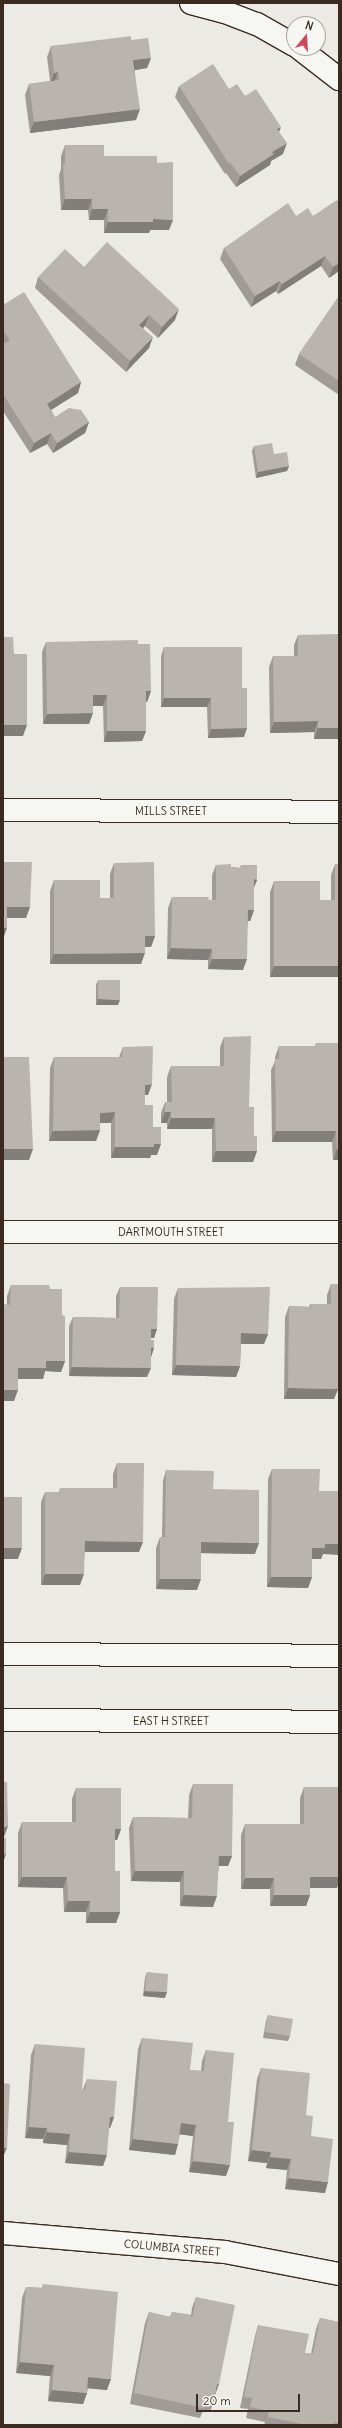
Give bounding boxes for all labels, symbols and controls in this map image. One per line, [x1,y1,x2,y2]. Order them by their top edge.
north arrow [286,16,326,56]
text: N [304,18,315,33]
street label: MILLS STREET [135,804,207,818]
street label: DARTMOUTH STREET [118,1225,224,1239]
street label: EAST H STREET [133,1714,209,1728]
street label: COLUMBIA STREET [123,2237,221,2259]
scale bar [198,2386,302,2412]
text: 20 m [203,2393,231,2408]

